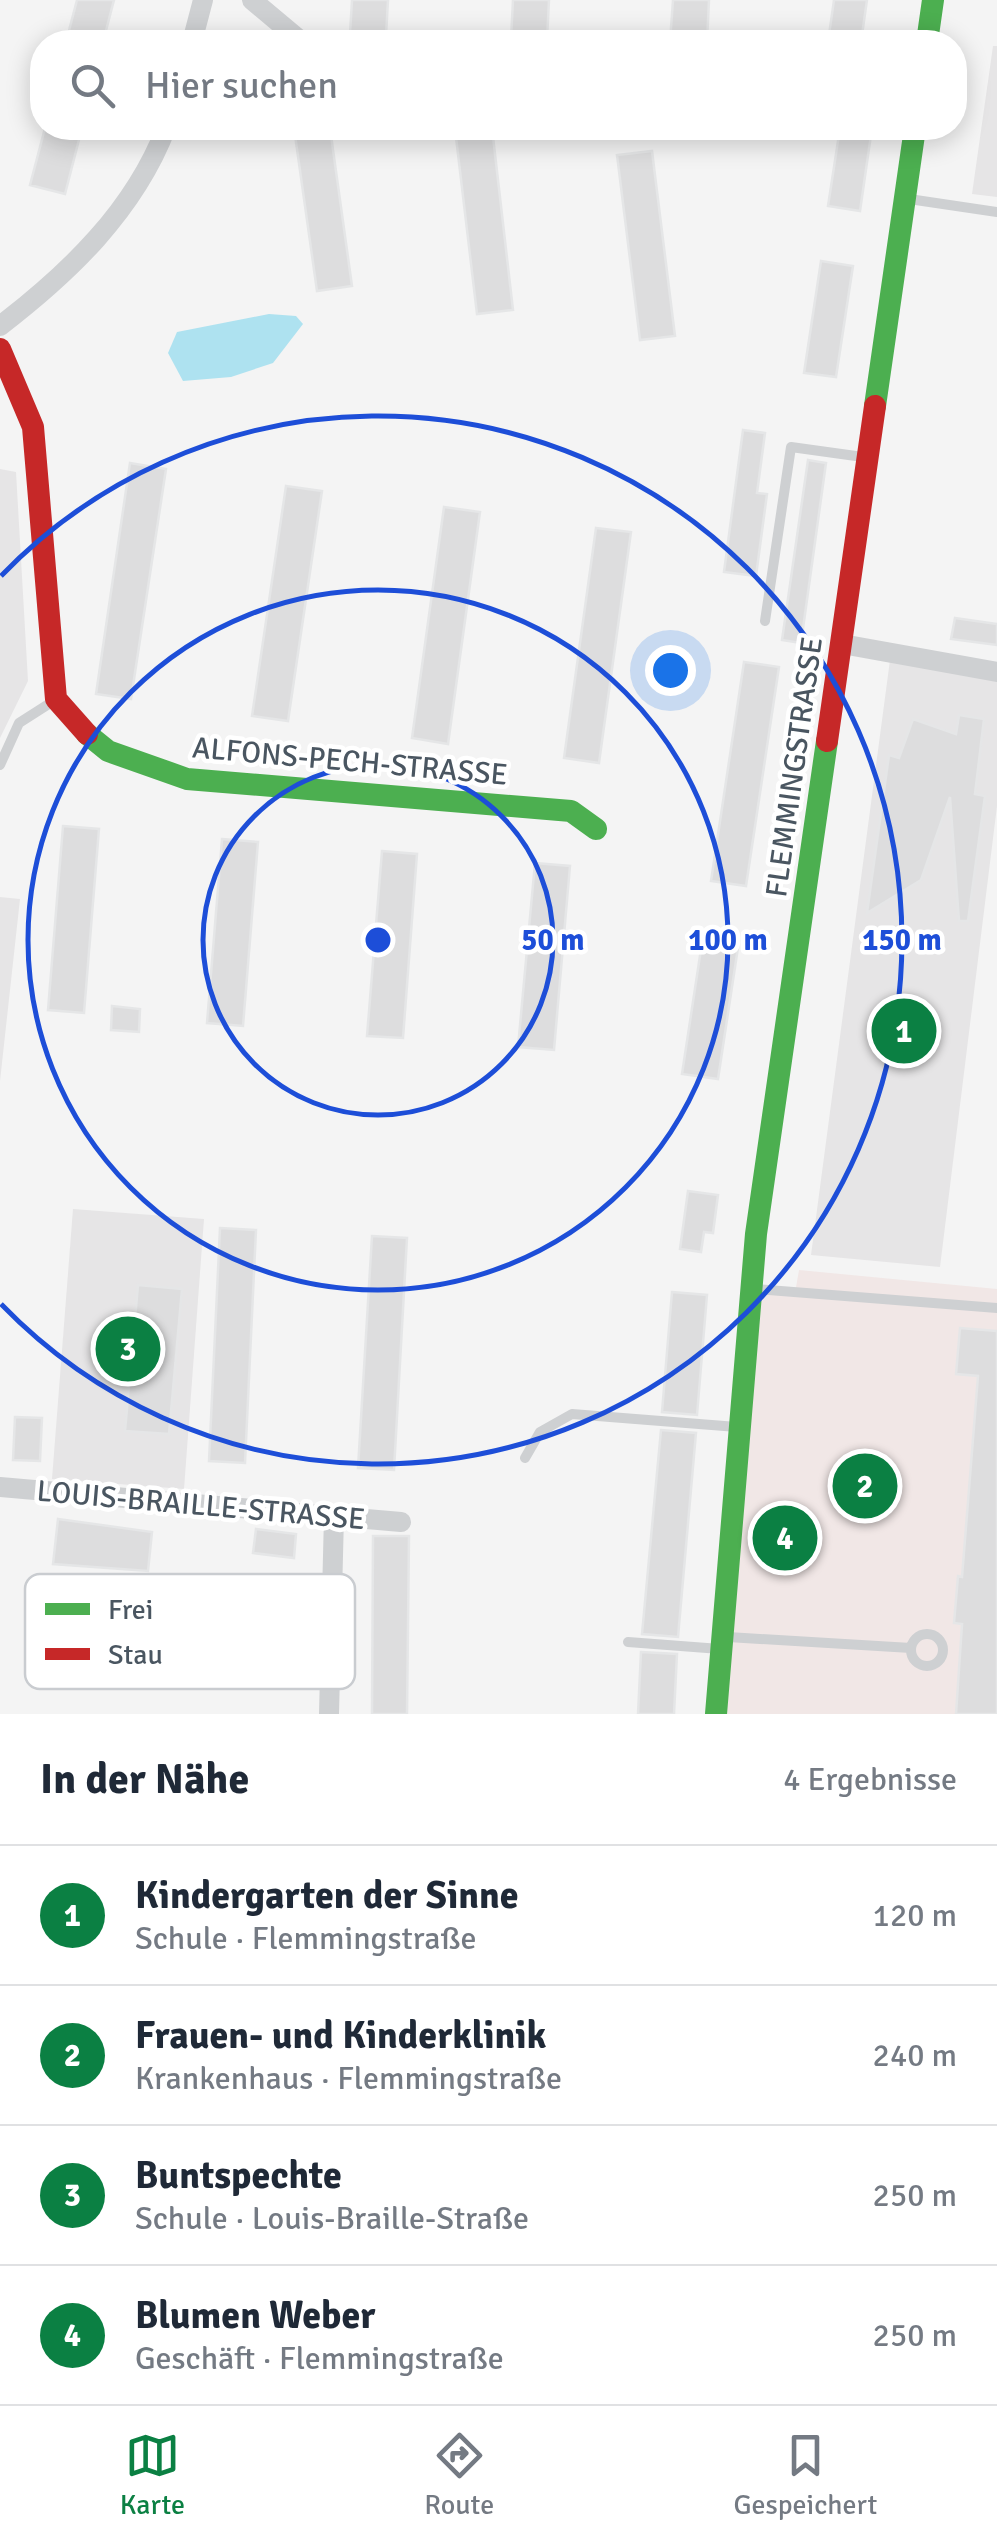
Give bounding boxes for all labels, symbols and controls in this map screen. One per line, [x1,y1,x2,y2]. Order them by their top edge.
search box [30,30,967,140]
icon: search [65,58,120,113]
text: Hier suchen [145,62,338,109]
street label: FLEMMINGSTRASSE [758,635,831,899]
your location [645,645,696,696]
street label: ALFONS-PECH-STRASSE [191,729,509,794]
centre of rings [360,922,396,958]
text: 50 m [521,922,585,959]
text: 100 m [688,922,768,959]
text: 150 m [862,922,942,959]
pin: 1 [872,994,936,1068]
pin: 3 [96,1312,160,1386]
pin: 2 [832,1448,898,1524]
street label: LOUIS-BRAILLE-STRASSE [35,1473,367,1538]
pin: 4 [752,1500,818,1576]
legend [25,1574,355,1689]
text: Frei [108,1593,153,1627]
text: Stau [108,1638,163,1672]
text: In der Nähe [40,1754,249,1805]
text: 4 Ergebnisse [783,1760,957,1799]
text: Kindergarten der Sinne [135,1872,519,1919]
text: 1 [64,1896,81,1935]
text: 120 m [873,1896,957,1935]
text: Schule · Flemmingstraße [135,1919,477,1958]
text: Frauen- und Kinderklinik [135,2012,546,2059]
text: 2 [64,2036,81,2075]
text: 240 m [873,2036,957,2075]
text: Krankenhaus · Flemmingstraße [135,2059,562,2098]
text: Buntspechte [135,2152,342,2199]
text: 3 [64,2176,81,2215]
text: 250 m [873,2176,957,2215]
text: Schule · Louis-Braille-Straße [135,2199,529,2238]
text: Blumen Weber [135,2292,375,2339]
text: 4 [64,2316,81,2355]
text: 250 m [873,2316,957,2355]
text: Geschäft · Flemmingstraße [135,2339,504,2378]
tab: Karte [120,2428,185,2522]
tab: Route [424,2428,494,2522]
tab: Gespeichert [733,2428,877,2522]

